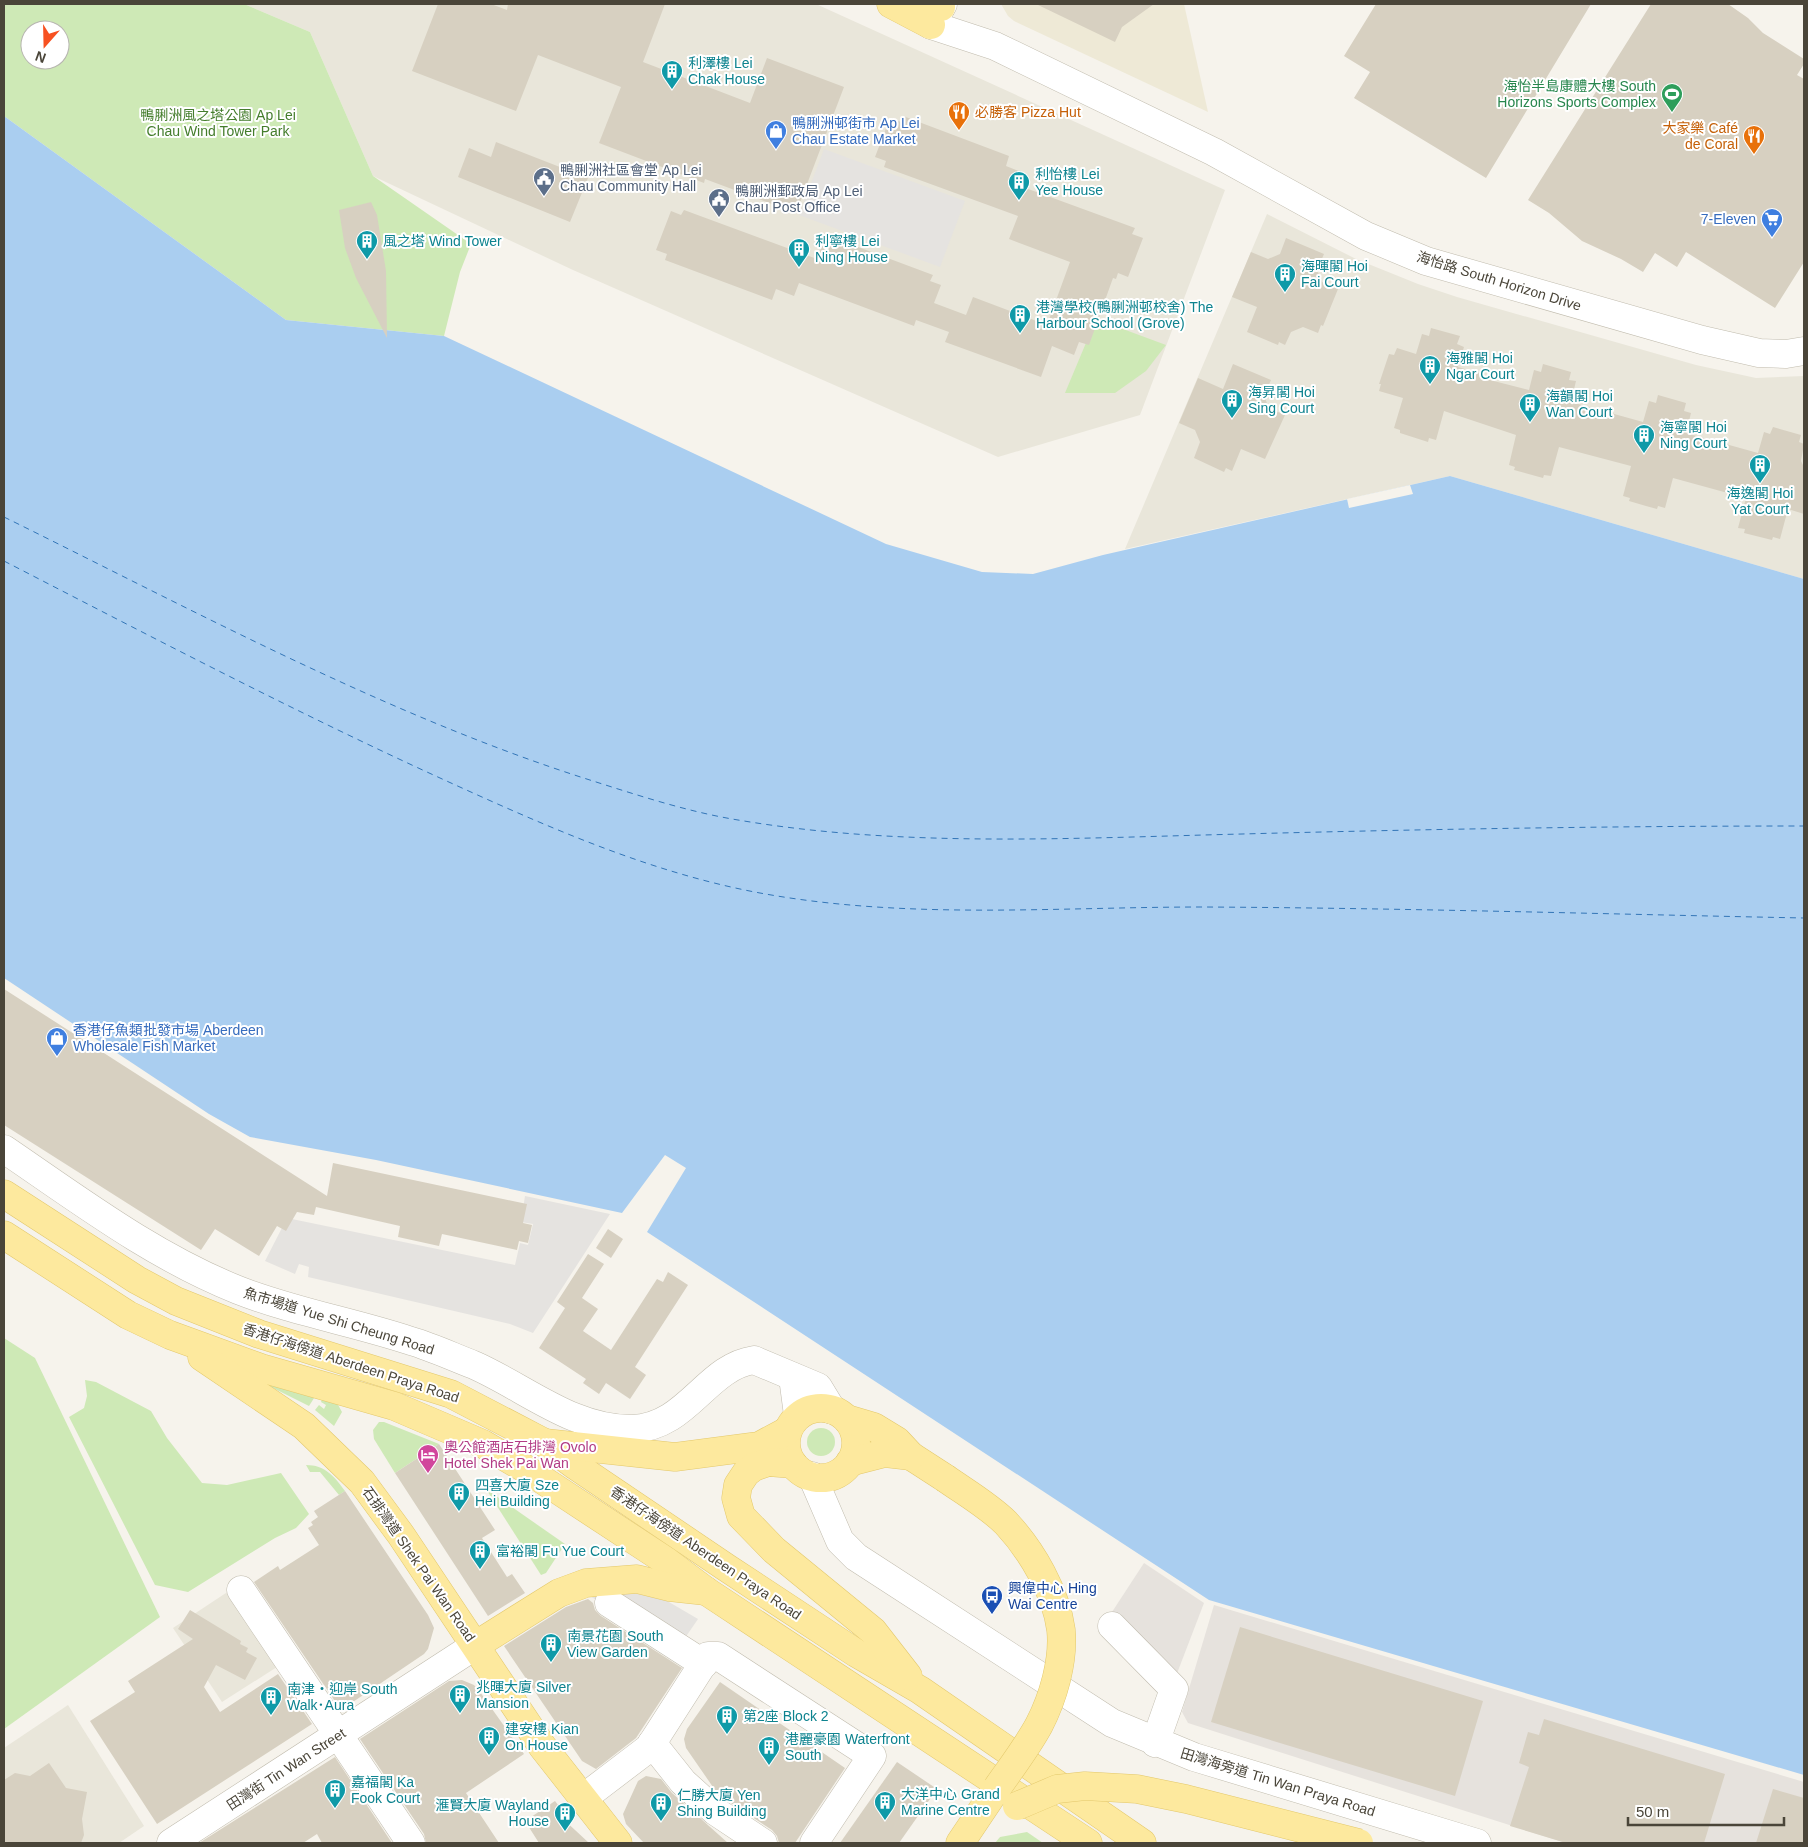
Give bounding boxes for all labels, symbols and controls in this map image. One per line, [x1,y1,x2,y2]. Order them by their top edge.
north arrow [20,20,70,70]
text: N [33,48,48,66]
place label: 利澤樓 Lei Chak House [688,55,765,87]
building icon: 利澤樓 Lei Chak House [660,59,684,90]
place label: 海怡半島康體大樓 South Horizons Sports Complex [1497,78,1656,110]
sports icon: 海怡半島康體大樓 South Horizons Sports Complex [1660,82,1684,113]
restaurant icon: 必勝客 Pizza Hut [947,100,971,131]
place label: 必勝客 Pizza Hut [975,104,1081,120]
park label: 鴨脷洲風之塔公園 Ap Lei Chau Wind Tower Park [140,107,296,139]
place label: 鴨脷洲邨街市 Ap Lei Chau Estate Market [792,115,920,147]
shop icon: 鴨脷洲邨街市 Ap Lei Chau Estate Market [764,119,788,150]
place label: 大家樂 Café de Coral [1663,120,1738,152]
restaurant icon: 大家樂 Café de Coral [1742,124,1766,155]
place label: 鴨脷洲社區會堂 Ap Lei Chau Community Hall [560,162,702,194]
public building icon: 鴨脷洲社區會堂 Ap Lei Chau Community Hall [532,166,556,197]
place label: 利怡樓 Lei Yee House [1035,166,1103,198]
building icon: 利怡樓 Lei Yee House [1007,170,1031,201]
place label: 鴨脷洲郵政局 Ap Lei Chau Post Office [735,183,863,215]
public building icon: 鴨脷洲郵政局 Ap Lei Chau Post Office [707,187,731,218]
supermarket icon: 7-Eleven [1760,207,1784,238]
place label: 7-Eleven [1701,211,1756,227]
building icon: 風之塔 Wind Tower [355,229,379,260]
place label: 風之塔 Wind Tower [383,233,502,249]
place label: 利寧樓 Lei Ning House [815,233,888,265]
building icon: 利寧樓 Lei Ning House [787,237,811,268]
street label: 海怡路 South Horizon Drive [1415,248,1583,314]
place label: 海暉閣 Hoi Fai Court [1301,258,1368,290]
building icon: 海暉閣 Hoi Fai Court [1273,262,1297,293]
place label: 港灣學校(鴨脷洲邨校舍) The Harbour School (Grove) [1036,299,1214,331]
building icon: 港灣學校(鴨脷洲邨校舍) The Harbour School (Grove) [1008,303,1032,334]
place label: 海雅閣 Hoi Ngar Court [1446,350,1515,382]
building icon: 海雅閣 Hoi Ngar Court [1418,354,1442,385]
place label: 海昇閣 Hoi Sing Court [1248,384,1315,416]
building icon: 海昇閣 Hoi Sing Court [1220,388,1244,419]
place label: 海韻閣 Hoi Wan Court [1546,388,1613,420]
building icon: 海韻閣 Hoi Wan Court [1518,392,1542,423]
place label: 海寧閣 Hoi Ning Court [1660,419,1727,451]
building icon: 海寧閣 Hoi Ning Court [1632,423,1656,454]
building icon: 海逸閣 Hoi Yat Court [1748,453,1772,484]
place label: 海逸閣 Hoi Yat Court [1727,485,1793,517]
place label: 香港仔魚類批發市場 Aberdeen Wholesale Fish Market [73,1022,264,1054]
shop icon: 香港仔魚類批發市場 Aberdeen Wholesale Fish Market [45,1026,69,1057]
street label: 魚市場道 Yue Shi Cheung Road [242,1284,436,1358]
street label: 香港仔海傍道 Aberdeen Praya Road [241,1320,461,1406]
place label: 奧公館酒店石排灣 Ovolo Hotel Shek Pai Wan [444,1439,597,1471]
hotel icon: 奧公館酒店石排灣 Ovolo Hotel Shek Pai Wan [416,1443,440,1474]
place label: 四喜大廈 Sze Hei Building [475,1477,559,1509]
building icon: 四喜大廈 Sze Hei Building [447,1481,471,1512]
street label: 石排灣道 Shek Pai Wan Road [359,1483,479,1645]
street label: 香港仔海傍道 Aberdeen Praya Road [608,1483,804,1623]
building icon: 富裕閣 Fu Yue Court [468,1539,492,1570]
place label: 富裕閣 Fu Yue Court [496,1543,624,1559]
place label: 興偉中心 Hing Wai Centre [1008,1580,1097,1612]
bus stop icon: 興偉中心 Hing Wai Centre [980,1584,1004,1615]
place label: 南景花園 South View Garden [567,1628,663,1660]
building icon: 南景花園 South View Garden [539,1632,563,1663]
place label: 兆暉大廈 Silver Mansion [476,1679,571,1711]
place label: 南津‧迎岸 South Walk･Aura [287,1681,397,1713]
building icon: 兆暉大廈 Silver Mansion [448,1683,472,1714]
building icon: 南津‧迎岸 South Walk･Aura [259,1685,283,1716]
building icon: 第2座 Block 2 [715,1704,739,1735]
place label: 第2座 Block 2 [743,1708,829,1724]
place label: 建安樓 Kian On House [505,1721,579,1753]
street label: 田灣街 Tin Wan Street [224,1725,348,1813]
building icon: 建安樓 Kian On House [477,1725,501,1756]
place label: 港麗豪園 Waterfront South [785,1731,910,1763]
building icon: 港麗豪園 Waterfront South [757,1735,781,1766]
street label: 田灣海旁道 Tin Wan Praya Road [1179,1745,1377,1819]
place label: 嘉福閣 Ka Fook Court [351,1774,420,1806]
building icon: 嘉福閣 Ka Fook Court [323,1778,347,1809]
place label: 大洋中心 Grand Marine Centre [901,1786,1000,1818]
place label: 仁勝大廈 Yen Shing Building [677,1787,767,1819]
building icon: 大洋中心 Grand Marine Centre [873,1790,897,1821]
building icon: 仁勝大廈 Yen Shing Building [649,1791,673,1822]
scale bar [1628,1794,1784,1826]
place label: 滙賢大廈 Wayland House [435,1797,549,1829]
building icon: 滙賢大廈 Wayland House [553,1801,577,1832]
text: 50 m [1636,1803,1669,1820]

